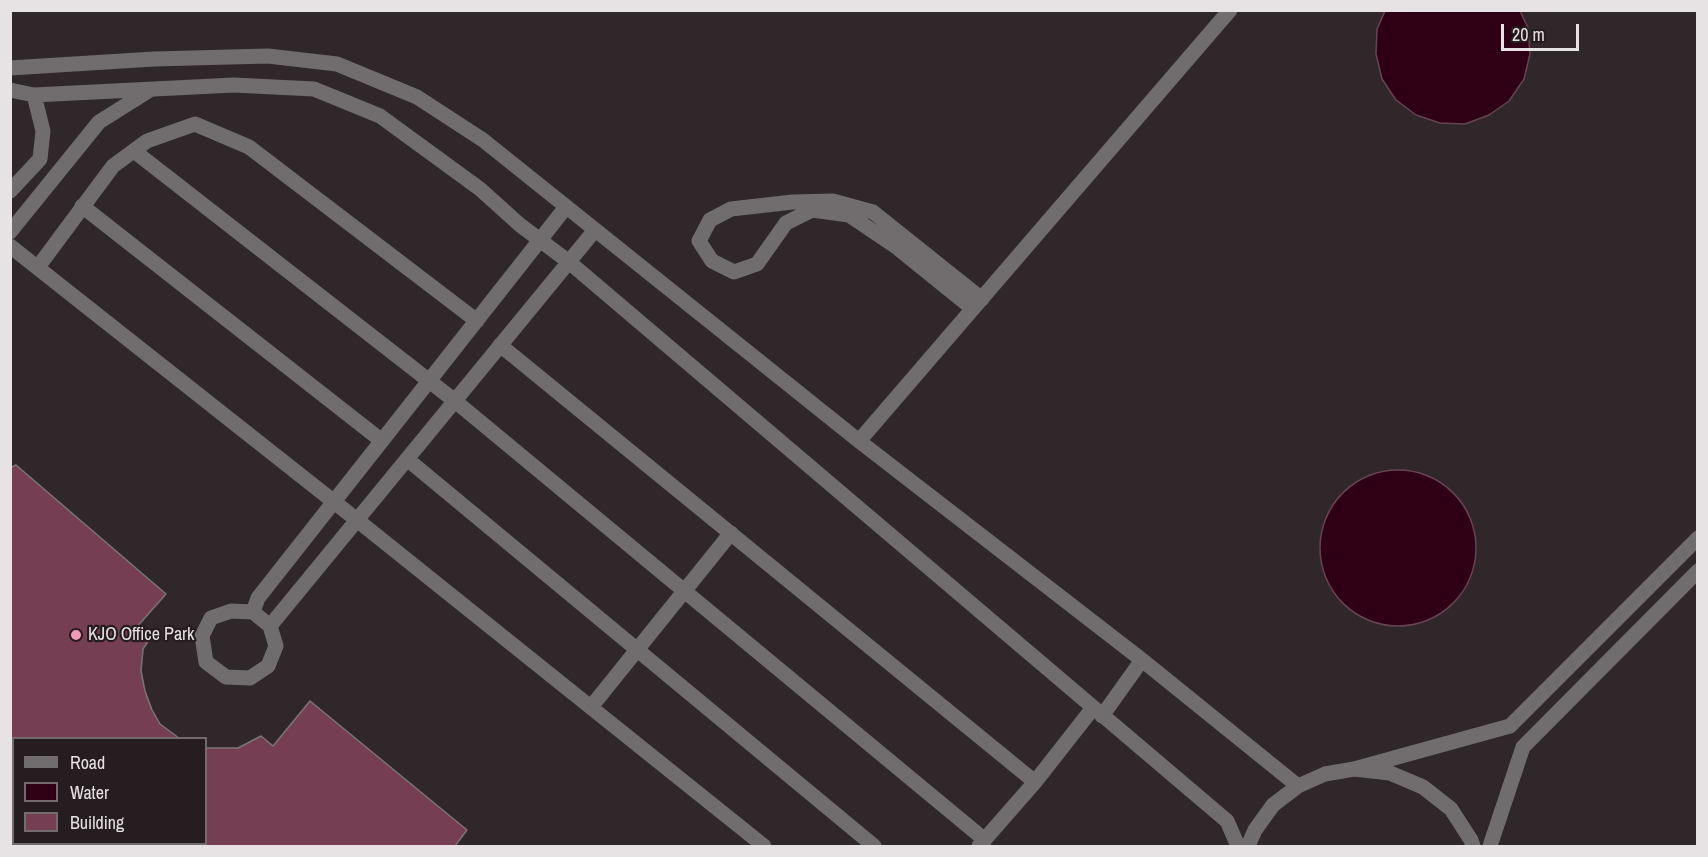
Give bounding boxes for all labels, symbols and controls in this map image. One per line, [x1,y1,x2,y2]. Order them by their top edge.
scale bar [1504,12,1582,50]
text: 20 m [1512,22,1545,47]
place label: KJO Office Park [88,624,194,646]
marker: KJO Office Park [69,628,83,642]
legend [12,737,207,845]
text: Road [70,750,105,775]
text: Water [70,780,109,805]
text: Building [70,810,124,835]

